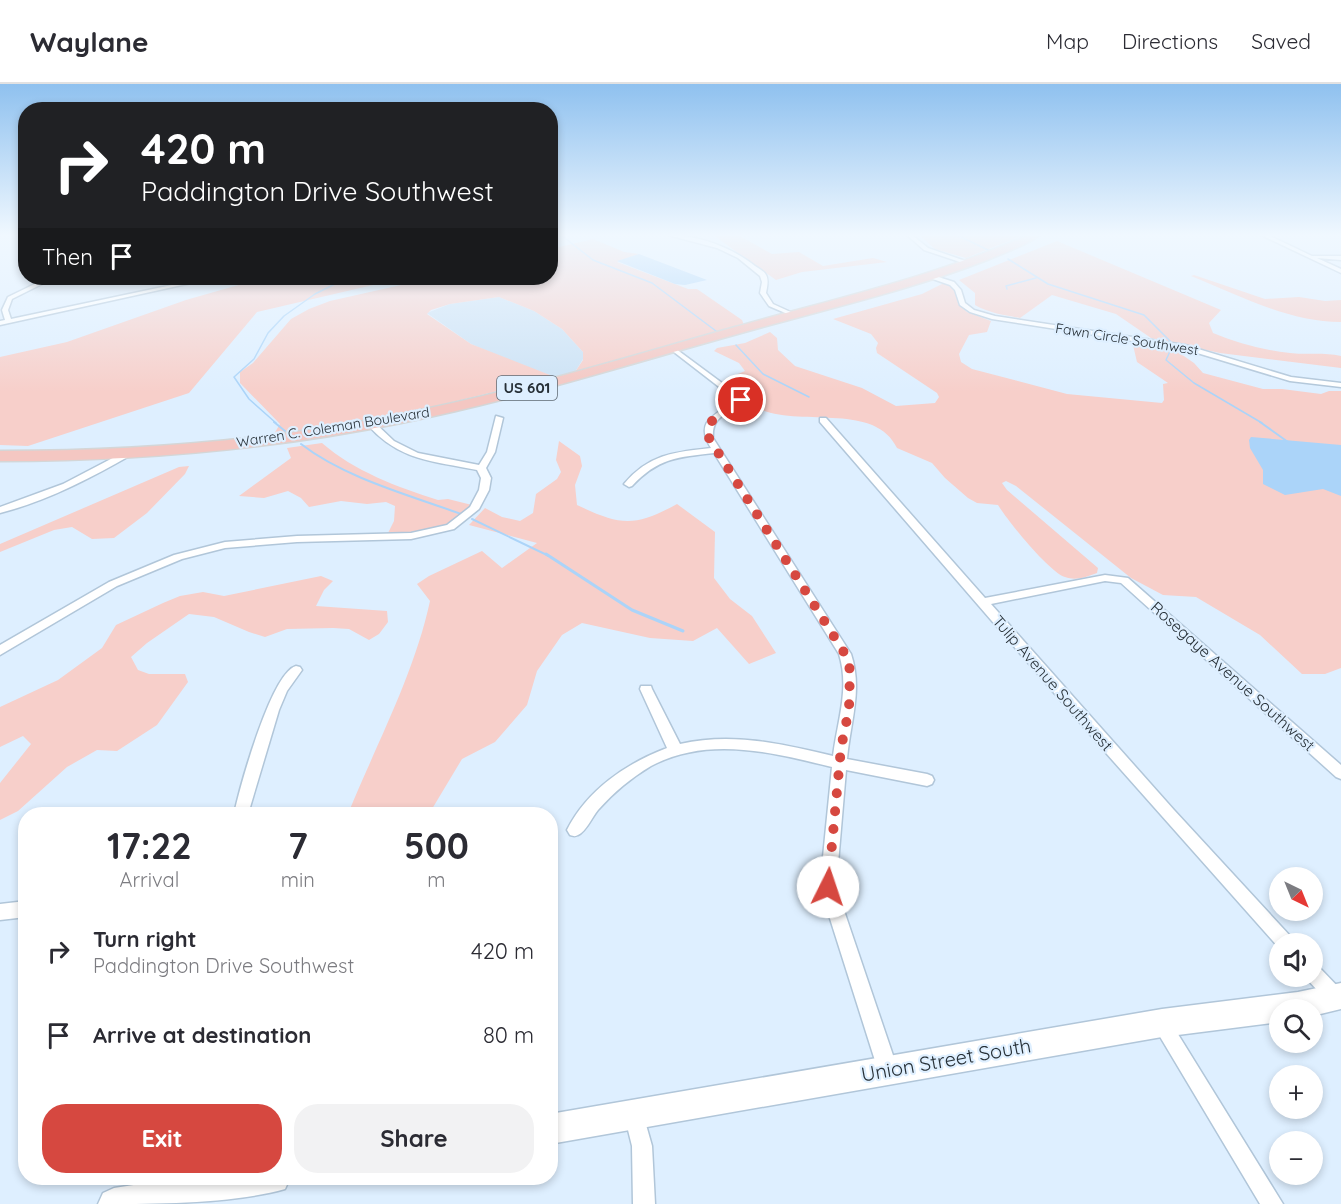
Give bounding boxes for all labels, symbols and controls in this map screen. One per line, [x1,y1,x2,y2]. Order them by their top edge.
text: Waylane [30,24,149,59]
text: Map [1046,28,1089,54]
text: Directions [1122,28,1218,54]
text: Saved [1251,28,1311,54]
text: 420 m [141,122,266,175]
icon: right [42,126,120,204]
text: Paddington Drive Southwest [141,174,494,208]
icon: arrive [105,240,138,273]
text: Then [42,243,93,271]
street label: Fawn Circle Southwest [1054,319,1200,359]
pin [715,374,766,425]
road number: US 601 [497,376,557,400]
icon: arrive [724,383,757,416]
street label: Warren C. Coleman Boulevard [235,403,431,451]
street label: Rosegaye Avenue Southwest [1147,597,1319,755]
street label: Tulip Avenue Southwest [989,611,1117,755]
text: 17:22 [107,823,192,868]
text: 7 [288,823,308,868]
text: 500 [404,823,469,868]
position arrow [796,855,860,919]
text: Arrival [119,867,179,892]
text: min [281,867,315,892]
text: m [427,867,446,892]
north arrow [1269,867,1323,921]
map controls [1269,867,1323,1185]
text: Turn right [93,925,197,953]
button: sound [1269,933,1323,987]
icon: right [42,935,75,968]
text: 420 m [471,937,534,965]
text: Paddington Drive Southwest [93,953,354,978]
button: search [1269,999,1323,1053]
icon: arrive [42,1019,75,1052]
text: Arrive at destination [93,1021,311,1049]
text: 80 m [483,1021,534,1049]
street label: Union Street South [859,1032,1033,1087]
button: + [1269,1065,1323,1119]
button: Exit [42,1104,282,1173]
button: Share [294,1104,534,1173]
button: − [1269,1131,1323,1185]

